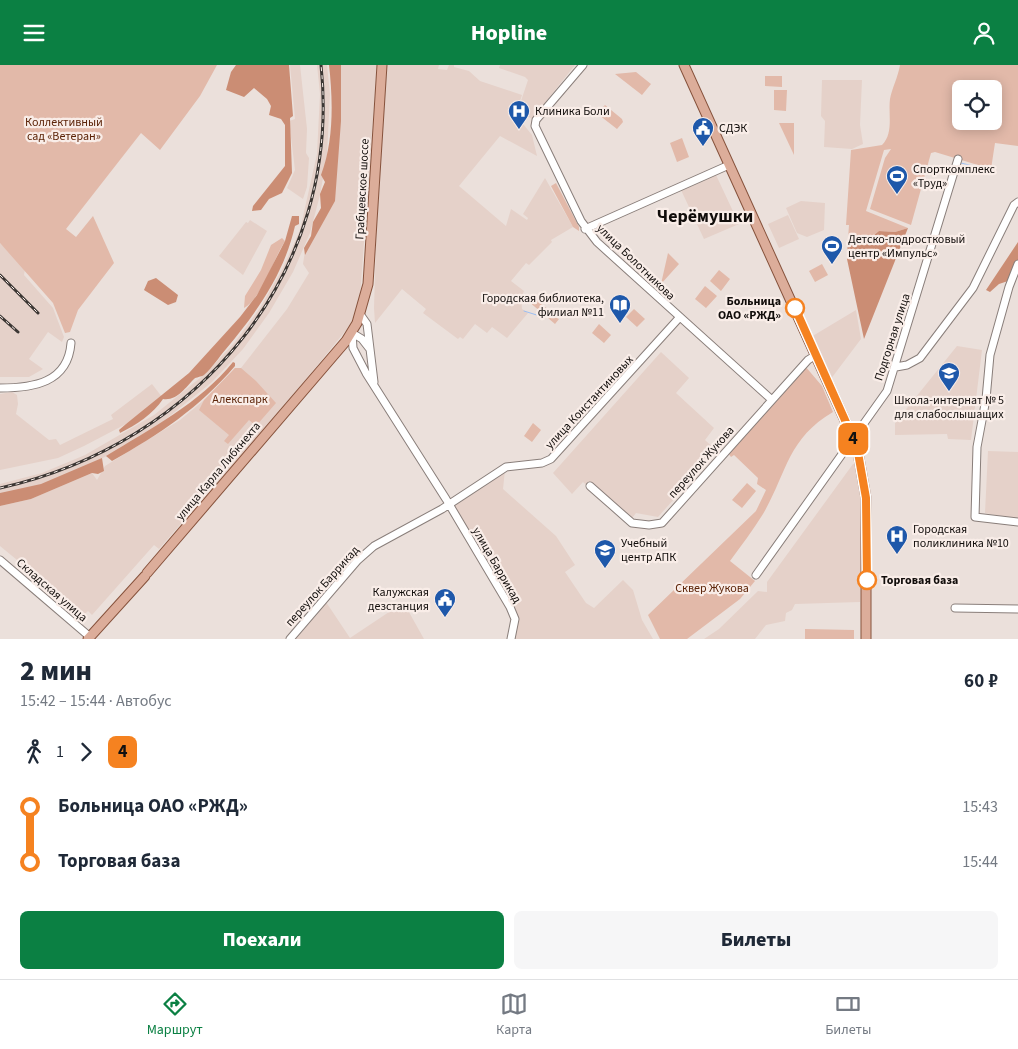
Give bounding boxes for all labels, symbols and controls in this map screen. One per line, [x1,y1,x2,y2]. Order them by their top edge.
text: Hopline [471,17,547,49]
icon: menu [20,19,48,47]
icon: person [970,19,998,47]
map controls [952,80,1002,130]
button: locate [952,80,1002,130]
hospital icon: Клиника Боли [507,99,531,130]
place label: Клиника Боли [535,103,610,120]
park label: Коллективный сад «Ветеран» [25,114,103,145]
public building icon: СДЭК [691,116,715,147]
place label: СДЭК [719,120,747,137]
street label: Грабцевское шоссе [351,138,374,240]
place label: Спорткомплекс «Труд» [913,161,995,192]
sports icon: Спорткомплекс «Труд» [885,164,909,195]
district label: Черёмушки [657,204,753,229]
street label: улица Болотникова [593,220,679,304]
place label: Детско-подростковый центр «Импульс» [848,231,965,262]
sports icon: Детско-подростковый центр «Импульс» [820,234,844,265]
place label: Городская библиотека, филиал №11 [482,290,604,321]
street label: Подгорная улица [870,291,915,383]
library icon: Городская библиотека, филиал №11 [608,293,632,324]
place label: Больница ОАО «РЖД» [718,293,781,324]
marker: Больница ОАО «РЖД» [785,298,805,318]
street label: улица Константиновых [541,351,638,453]
school or university icon: Школа-интернат № 5 для слабослышащих [937,361,961,392]
park label: Алекспарк [212,391,268,408]
place label: Школа-интернат № 5 для слабослышащих [894,392,1004,423]
street label: улица Карла Либкнехта [172,418,265,524]
street label: переулок Жукова [664,423,738,502]
line badge: 4 [837,423,869,455]
text: 4 [848,426,858,451]
place label: Городская поликлиника №10 [913,521,1009,552]
street label: улица Баррикад [468,524,526,607]
hospital icon: Городская поликлиника №10 [885,524,909,555]
place label: Учебный центр АПК [621,535,676,566]
school or university icon: Учебный центр АПК [593,538,617,569]
street label: переулок Баррикад [281,542,364,630]
street label: Складская улица [13,555,91,626]
marker: Торговая база [857,570,877,590]
place label: Торговая база [881,572,958,589]
park label: Сквер Жукова [675,580,749,597]
place label: Калужская дезстанция [368,584,429,615]
public building icon: Калужская дезстанция [433,587,457,618]
text: 2 мин [20,651,92,691]
text: 60 ₽ [964,668,998,695]
text: 15:42 – 15:44 · Автобус [20,690,172,712]
icon: walk [20,738,48,766]
icon: forward [72,738,100,766]
text: 4 [118,739,127,764]
text: 1 [56,741,64,763]
text: Больница ОАО «РЖД» [58,793,248,820]
text: 15:43 [962,796,998,818]
text: Торговая база [58,848,180,875]
text: 15:44 [962,851,998,873]
button: Поехали [20,911,504,969]
button: Билеты [514,911,998,969]
tab: Маршрут [147,990,203,1040]
tab: Карта [496,990,532,1040]
tab: Билеты [825,990,871,1040]

